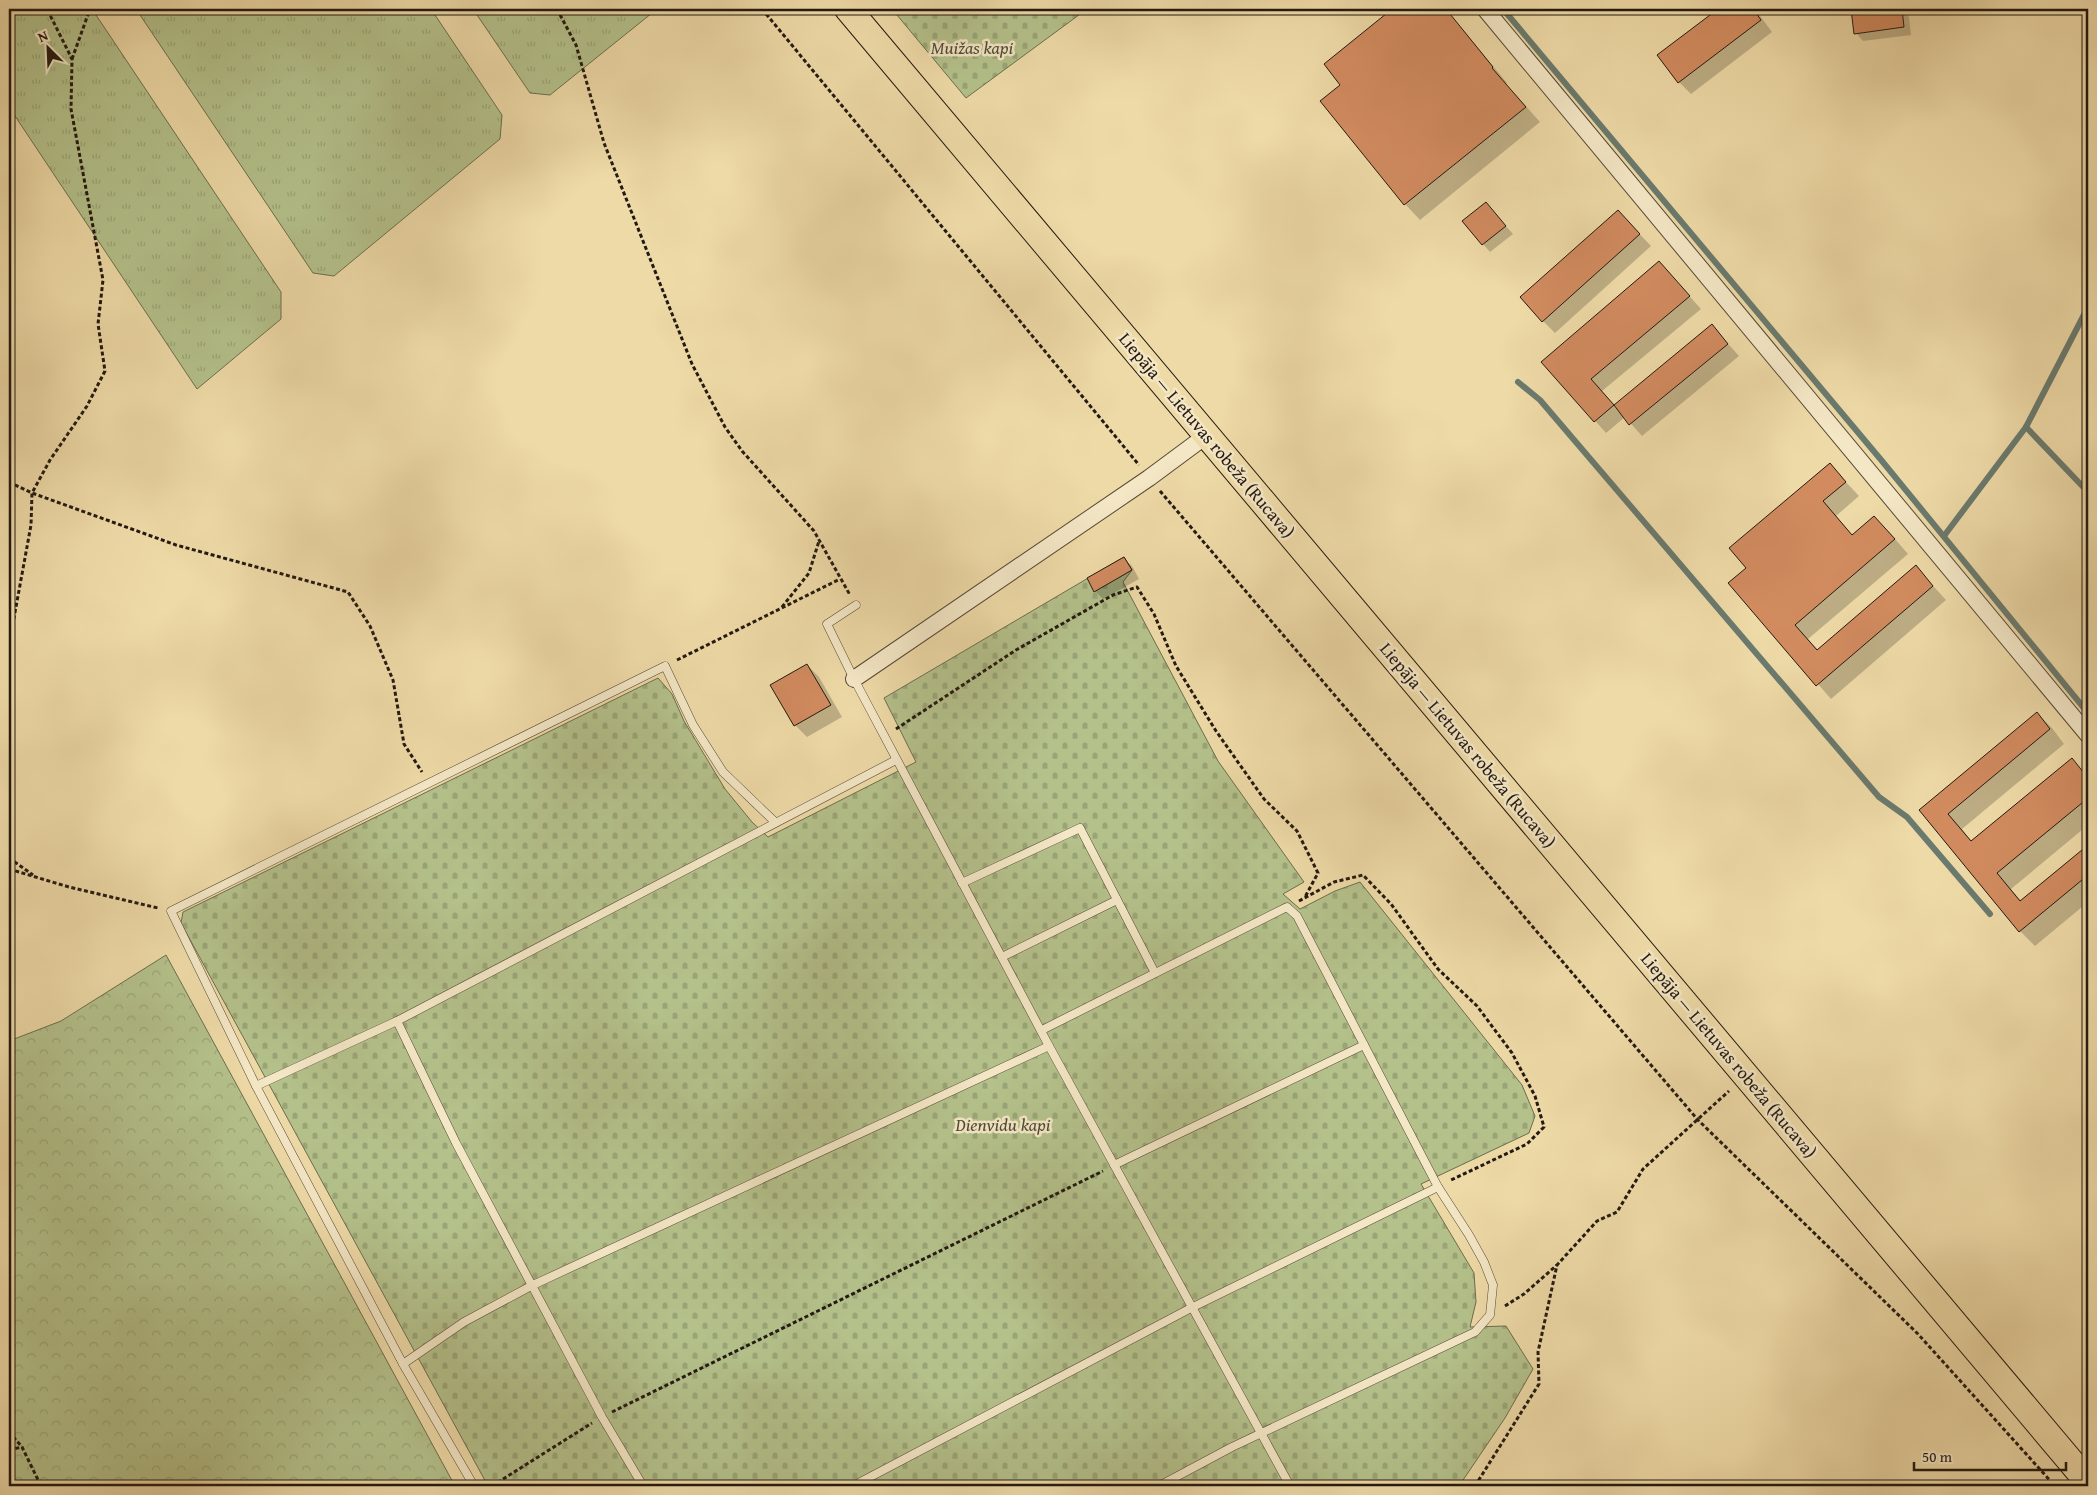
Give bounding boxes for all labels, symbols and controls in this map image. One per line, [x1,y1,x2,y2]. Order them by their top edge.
north arrow [22,22,72,72]
text: N [34,25,52,47]
park label: Muižas kapi [931,34,1014,61]
street label: Liepāja — Lietuvas robeža (Rucava) [1113,326,1301,544]
street label: Liepāja — Lietuvas robeža (Rucava) [1374,636,1562,854]
street label: Liepāja — Lietuvas robeža (Rucava) [1635,946,1823,1164]
park label: Dienvidu kapi [955,1111,1051,1138]
scale bar [1914,1440,2067,1472]
text: 50 m [1922,1446,1953,1467]

